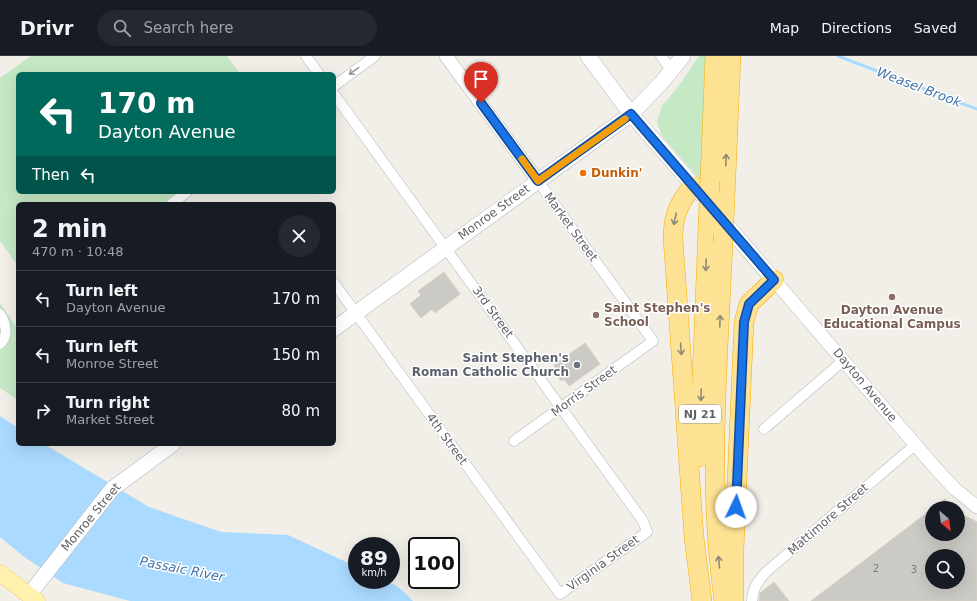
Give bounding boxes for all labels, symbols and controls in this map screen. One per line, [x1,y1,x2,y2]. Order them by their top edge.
search box [97,10,377,46]
text: Drivr [20,17,73,39]
icon: search [111,17,133,39]
text: Search here [143,19,234,37]
text: Map [770,20,799,36]
text: Directions [821,20,892,36]
text: Saved [914,20,957,36]
pin [464,62,498,103]
water label: Weasel Brook [875,64,964,110]
one-way arrow [349,67,360,75]
icon: arrive [470,68,492,90]
text: 170 m [98,87,195,120]
icon: left [32,88,84,140]
text: Dayton Avenue [98,121,236,142]
one-way arrow [723,154,730,167]
icon: left [77,164,99,186]
text: Then [32,166,69,184]
place label: Dunkin' [591,166,642,180]
marker: Dunkin' [578,168,588,178]
street label: Monroe Street [456,181,533,243]
street label: Market Street [541,190,601,264]
one-way arrow [670,212,678,225]
text: 2 min [32,215,107,243]
button: close [278,215,320,257]
text: 470 m · 10:48 [32,244,123,259]
one-way arrow [703,258,710,271]
text: Turn left [66,282,138,300]
street label: 3rd Street [470,284,517,341]
icon: left [32,288,54,310]
text: 170 m [272,290,320,308]
marker: Dayton Avenue Educational Campus [887,292,897,302]
text: Dayton Avenue [66,300,165,315]
place label: Saint Stephen's School [604,301,710,329]
place label: Dayton Avenue Educational Campus [823,303,961,331]
marker: Saint Stephen's School [591,310,601,320]
one-way arrow [716,315,723,328]
text: Turn left [66,338,138,356]
one-way arrow [677,342,684,355]
icon: left [32,344,54,366]
street label: Dayton Avenue [830,345,900,425]
text: 150 m [272,346,320,364]
place label: Saint Stephen's Roman Catholic Church [412,351,569,379]
text: Monroe Street [66,356,158,371]
marker: Saint Stephen's Roman Catholic Church [572,360,582,370]
street label: Morris Street [549,362,620,419]
one-way arrow [697,388,705,401]
text: Turn right [66,394,150,412]
icon: right [32,400,54,422]
text: 80 m [282,402,320,420]
road number: NJ 21 [679,405,721,423]
street label: 4th Street [424,411,471,468]
text: Market Street [66,412,154,427]
street label: Monroe Street [58,480,124,554]
street label: Mattimore Street [785,480,871,558]
position arrow [715,486,757,528]
north arrow [925,501,965,541]
map controls [925,501,965,589]
street label: Virginia Street [564,532,642,594]
speed limit sign: 100 [408,537,460,589]
text: 89 [360,546,388,570]
button: search [925,549,965,589]
water label: Passaic River [138,553,227,585]
one-way arrow [716,556,723,569]
house number: 2 [873,563,879,574]
house number: 3 [911,564,917,575]
text: km/h [361,567,387,578]

